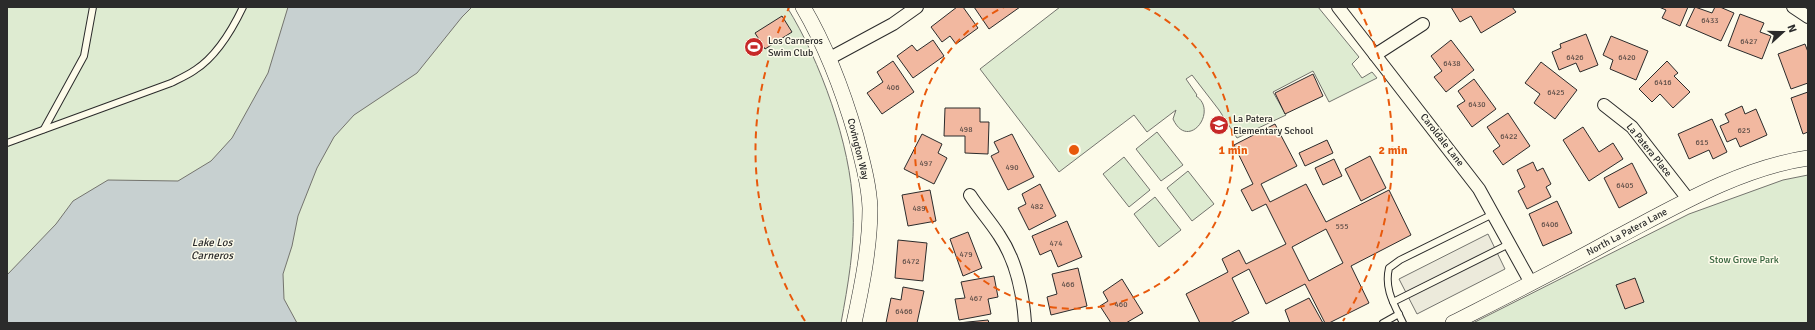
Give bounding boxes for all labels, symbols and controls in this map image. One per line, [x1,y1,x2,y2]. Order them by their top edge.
north arrow [1763,12,1803,52]
house number: 6433 [1701,15,1719,25]
text: N [1784,23,1799,34]
place label: Los Carneros Swim Club [768,35,824,59]
sports icon: Los Carneros Swim Club [743,36,765,58]
house number: 6427 [1740,36,1758,46]
house number: 6426 [1566,52,1584,62]
house number: 6420 [1618,52,1636,62]
house number: 6438 [1443,58,1461,68]
house number: 6416 [1654,77,1672,87]
house number: 406 [887,82,899,92]
house number: 6425 [1547,87,1565,97]
house number: 6430 [1468,99,1486,109]
street label: Caroldale Lane [1418,111,1466,169]
place label: La Patera Elementary School [1233,113,1313,137]
school or university icon: La Patera Elementary School [1208,114,1230,136]
street label: Covington Way [845,117,872,181]
street label: La Patera Place [1624,121,1674,179]
house number: 498 [960,124,972,134]
house number: 625 [1738,125,1750,135]
house number: 6422 [1500,131,1518,141]
house number: 615 [1696,137,1708,147]
centre of rings [1067,143,1081,157]
text: 1 min [1219,143,1248,158]
text: 2 min [1379,143,1408,158]
house number: 497 [920,158,932,168]
house number: 490 [1006,162,1018,172]
house number: 6405 [1616,180,1634,190]
house number: 482 [1031,201,1043,211]
house number: 489 [913,203,925,213]
street label: North La Patera Lane [1585,206,1669,258]
house number: 6406 [1541,219,1559,229]
house number: 555 [1336,221,1348,231]
water label: Lake Los Carneros [191,236,234,262]
house number: 474 [1050,238,1063,248]
house number: 479 [960,249,972,259]
park label: Stow Grove Park [1709,254,1779,266]
house number: 6472 [902,256,920,266]
house number: 466 [1062,279,1074,289]
house number: 467 [970,293,982,303]
house number: 460 [1115,299,1127,309]
house number: 6466 [895,306,913,316]

